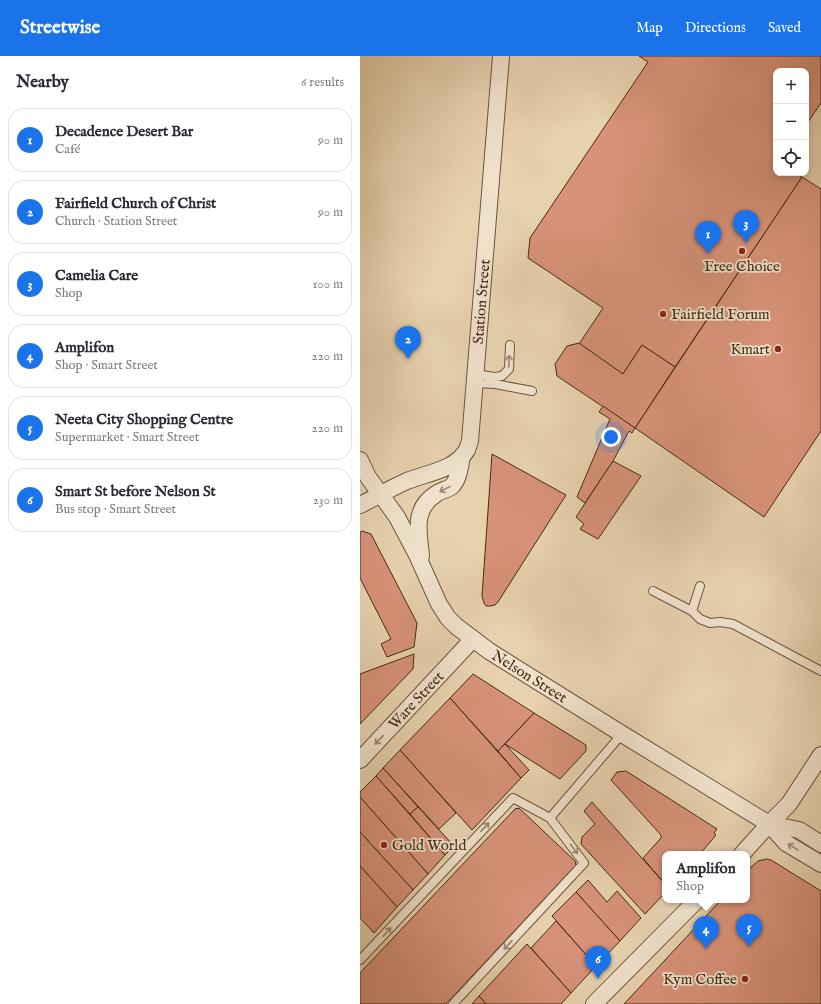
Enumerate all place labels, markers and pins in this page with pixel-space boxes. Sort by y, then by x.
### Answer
pin: 3 [733,210,759,243]
pin: 1 [695,221,721,254]
marker: Free Choice [737,246,747,256]
place label: Free Choice [704,257,780,276]
place label: Fairfield Forum [671,305,770,324]
marker: Fairfield Forum [658,309,668,319]
pin: 2 [395,326,421,359]
place label: Kmart [730,340,770,359]
marker: Kmart [773,344,783,354]
place label: Gold World [392,836,467,855]
marker: Gold World [379,840,389,850]
pin: 5 [736,914,762,947]
pin: 4 [693,916,719,949]
pin: 6 [585,946,611,979]
place label: Kym Coffee [663,970,737,989]
marker: Kym Coffee [740,974,750,984]

